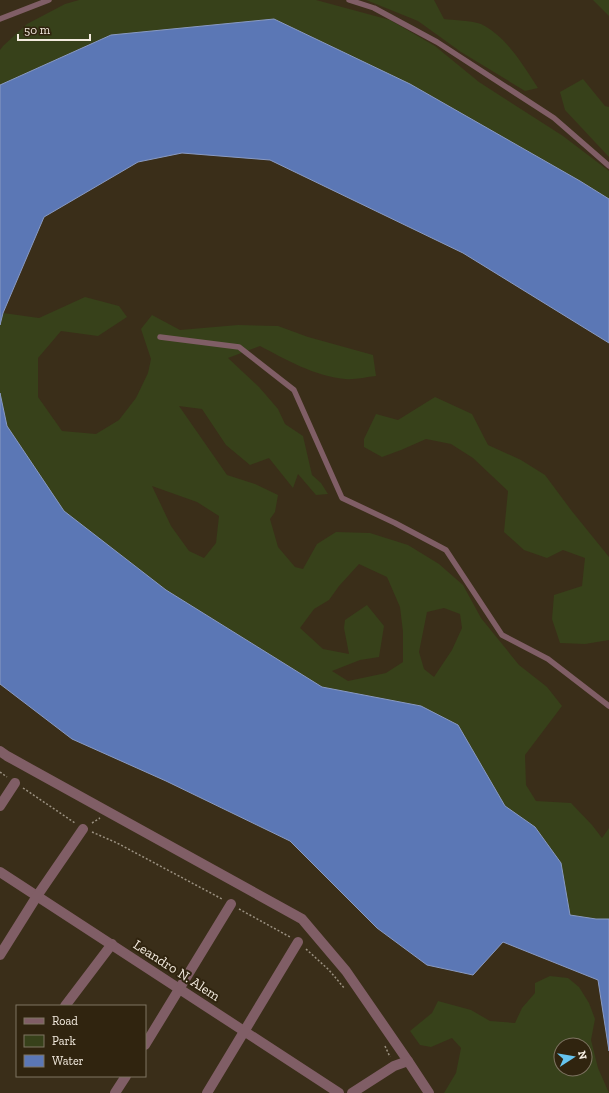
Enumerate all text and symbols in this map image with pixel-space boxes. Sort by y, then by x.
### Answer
scale bar [18,16,90,42]
text: 50 m [24,23,51,37]
street label: Leandro N. Alem [130,936,223,1005]
legend [16,1005,146,1077]
text: Road [52,1014,78,1028]
text: Park [52,1034,77,1048]
north arrow [553,1037,593,1077]
text: N [575,1050,590,1061]
text: Water [52,1054,84,1068]

